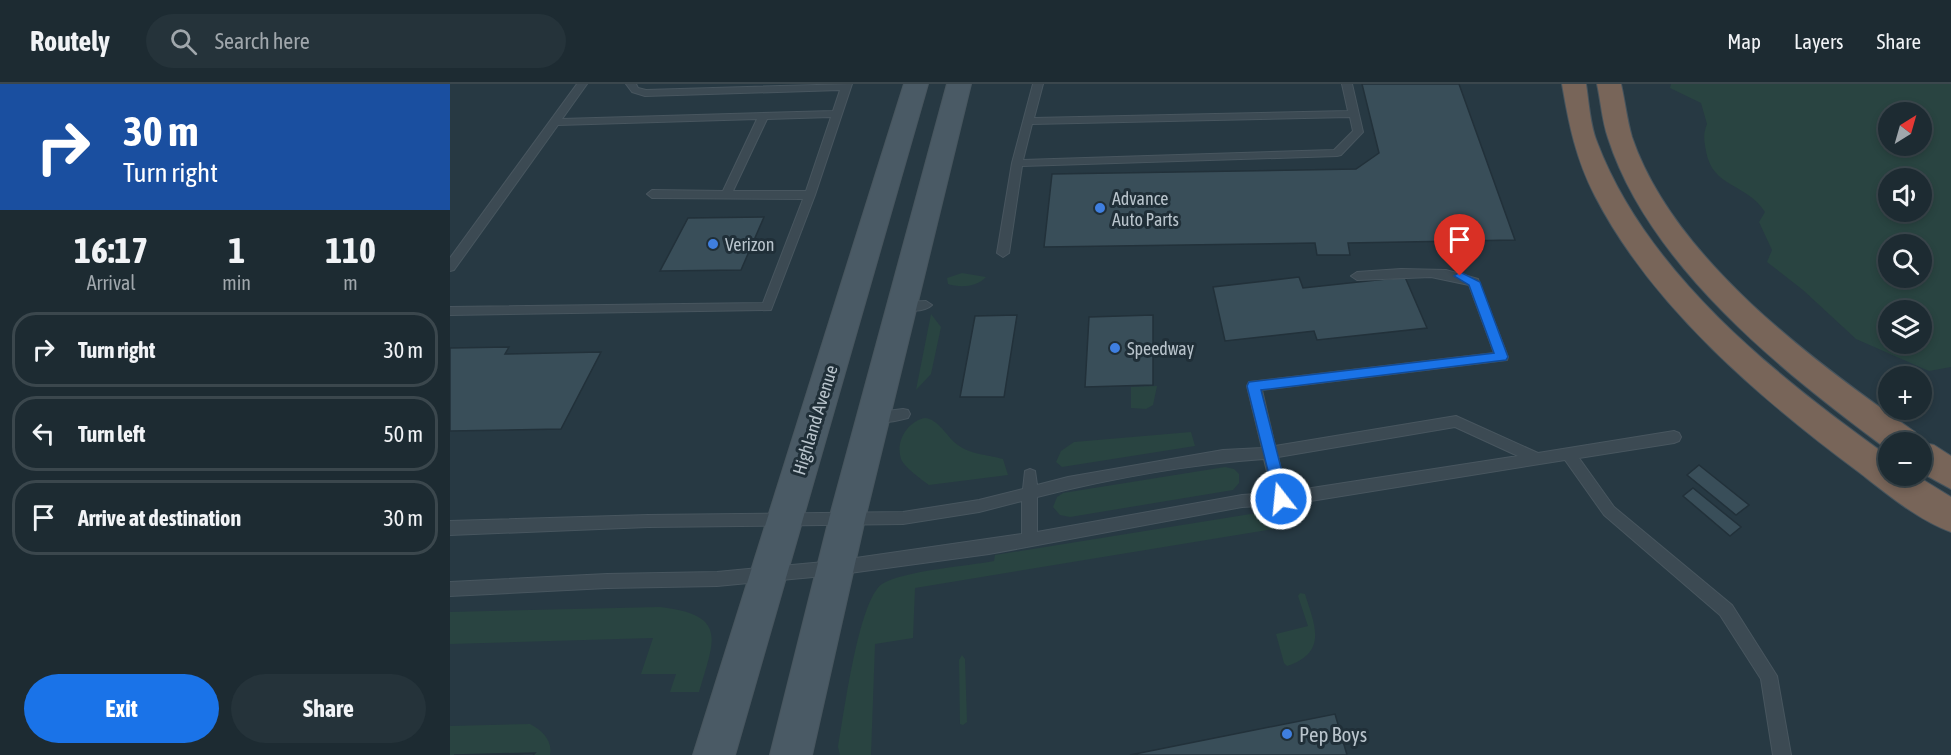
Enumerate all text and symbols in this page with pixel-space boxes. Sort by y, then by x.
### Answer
search box [146,14,566,68]
text: Routely [30,25,110,57]
icon: search [167,25,200,58]
text: Search here [215,28,310,54]
text: Map [1727,29,1761,53]
text: Layers [1794,29,1844,53]
text: Share [1877,29,1921,53]
north arrow [1878,102,1932,156]
map controls [1878,102,1932,486]
text: 30 m [123,107,198,155]
icon: right [24,108,102,186]
text: Turn right [123,157,218,188]
button: sound [1878,168,1932,222]
place label: Advance Auto Parts [1112,188,1179,230]
marker: Advance Auto Parts [1093,201,1107,215]
pin [1434,214,1485,276]
icon: arrive [1443,223,1476,256]
text: 16:17 [74,229,148,271]
text: 1 [228,229,245,271]
text: 110 [325,229,376,271]
place label: Verizon [725,234,774,255]
button: search [1878,234,1932,288]
marker: Verizon [706,237,720,251]
text: Arrival [87,271,136,294]
text: min [222,271,251,294]
text: m [343,271,358,294]
button: layers [1878,300,1932,354]
icon: right [27,333,60,366]
text: Turn right [78,337,155,363]
text: 30 m [383,337,423,363]
place label: Speedway [1127,338,1194,359]
marker: Speedway [1108,341,1122,355]
street label: Highland Avenue [788,363,842,477]
button: + [1878,366,1932,420]
icon: left [27,417,60,450]
text: Turn left [78,421,145,447]
text: 50 m [383,421,423,447]
button: − [1878,432,1932,486]
position arrow [1249,467,1313,531]
icon: arrive [27,501,60,534]
text: Arrive at destination [78,505,241,531]
text: 30 m [383,505,423,531]
button: Exit [24,674,219,743]
button: Share [231,674,426,743]
place label: Pep Boys [1299,722,1367,746]
marker: Pep Boys [1280,727,1294,741]

